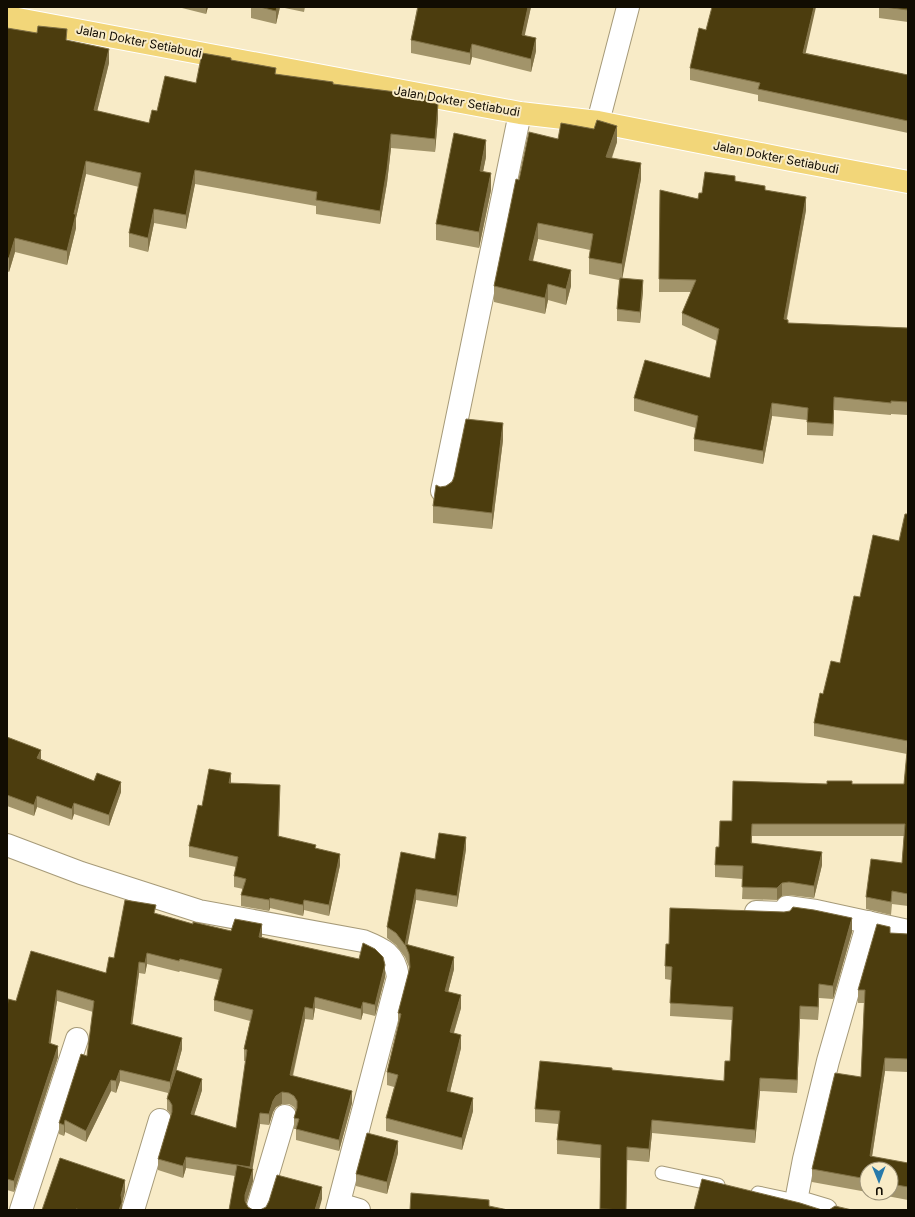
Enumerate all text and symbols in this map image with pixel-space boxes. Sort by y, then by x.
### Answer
street label: Jalan Dokter Setiabudi [75,21,203,61]
street label: Jalan Dokter Setiabudi [393,83,521,119]
street label: Jalan Dokter Setiabudi [712,137,840,177]
north arrow [859,1161,899,1201]
text: U [875,1184,883,1198]

